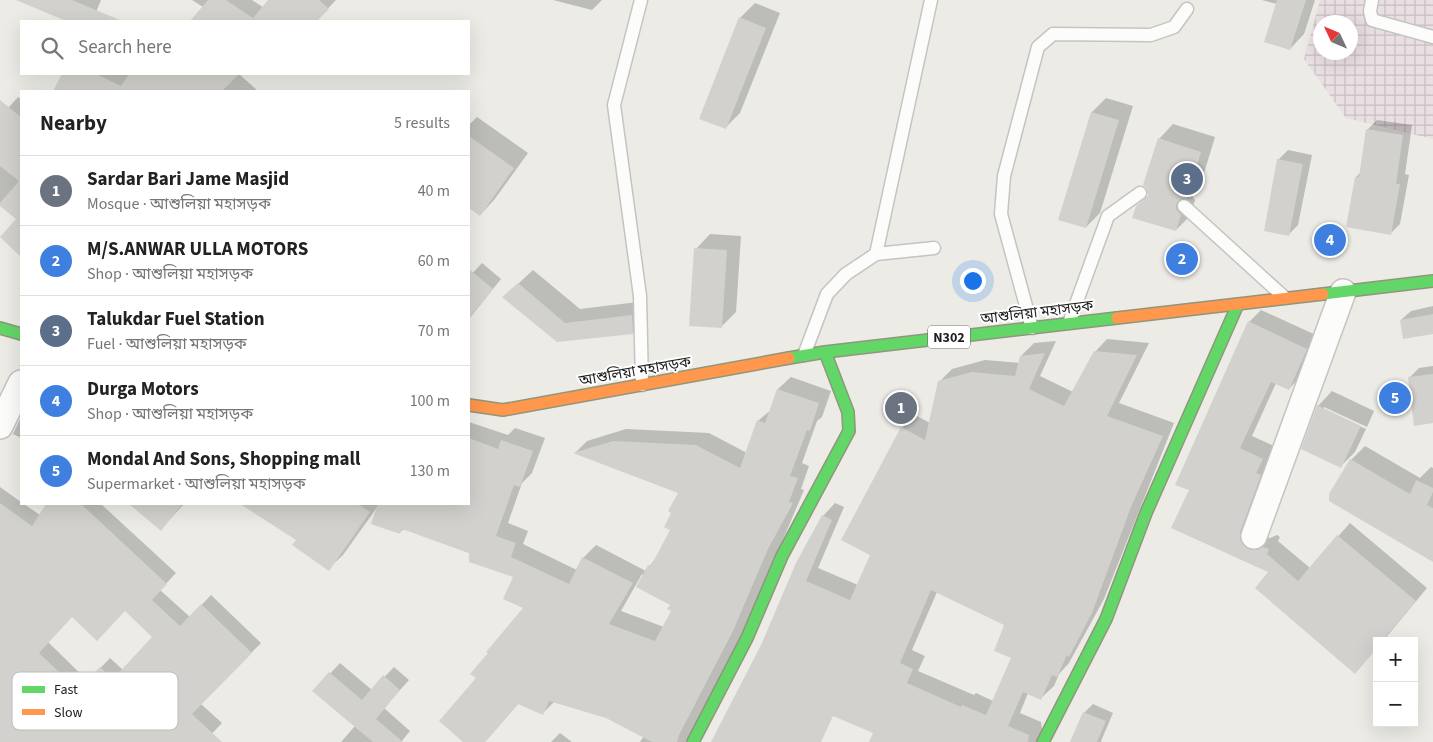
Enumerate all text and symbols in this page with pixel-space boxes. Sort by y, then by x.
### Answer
north arrow [1313,15,1358,60]
search box [20,20,470,75]
icon: search [38,34,66,62]
text: Search here [78,34,172,61]
text: Nearby [40,108,107,138]
text: 5 results [394,112,450,134]
pin: 3 [1171,160,1203,198]
text: Sardar Bari Jame Masjid [87,166,289,193]
text: 1 [52,180,60,202]
text: 40 m [418,180,450,202]
text: Mosque · আশুলিয়া মহাসড়ক [87,193,271,215]
pin: 4 [1314,221,1346,259]
text: M/S.ANWAR ULLA MOTORS [87,236,308,263]
pin: 2 [1166,240,1198,278]
text: 2 [52,250,60,272]
text: 60 m [418,250,450,272]
text: Shop · আশুলিয়া মহাসড়ক [87,263,253,285]
your location [960,268,986,294]
street label: আশুলিয়া মহাসড়ক [979,295,1096,330]
text: Talukdar Fuel Station [87,306,265,333]
text: 3 [52,320,60,342]
text: 70 m [418,320,450,342]
road number: N302 [928,326,970,348]
text: Fuel · আশুলিয়া মহাসড়ক [87,333,247,355]
street label: আশুলিয়া মহাসড়ক [576,351,694,392]
text: Durga Motors [87,376,199,403]
pin: 5 [1379,379,1411,417]
pin: 1 [885,389,917,427]
text: 4 [52,390,60,412]
text: 100 m [410,390,450,412]
text: Shop · আশুলিয়া মহাসড়ক [87,403,253,425]
text: Mondal And Sons, Shopping mall [87,446,360,473]
text: 5 [52,460,60,482]
text: 130 m [410,460,450,482]
text: Supermarket · আশুলিয়া মহাসড়ক [87,473,306,495]
map controls [1373,637,1418,727]
button: + [1373,637,1418,682]
legend [12,672,178,730]
text: Fast [54,680,78,700]
button: − [1373,682,1418,727]
text: Slow [54,703,83,723]

